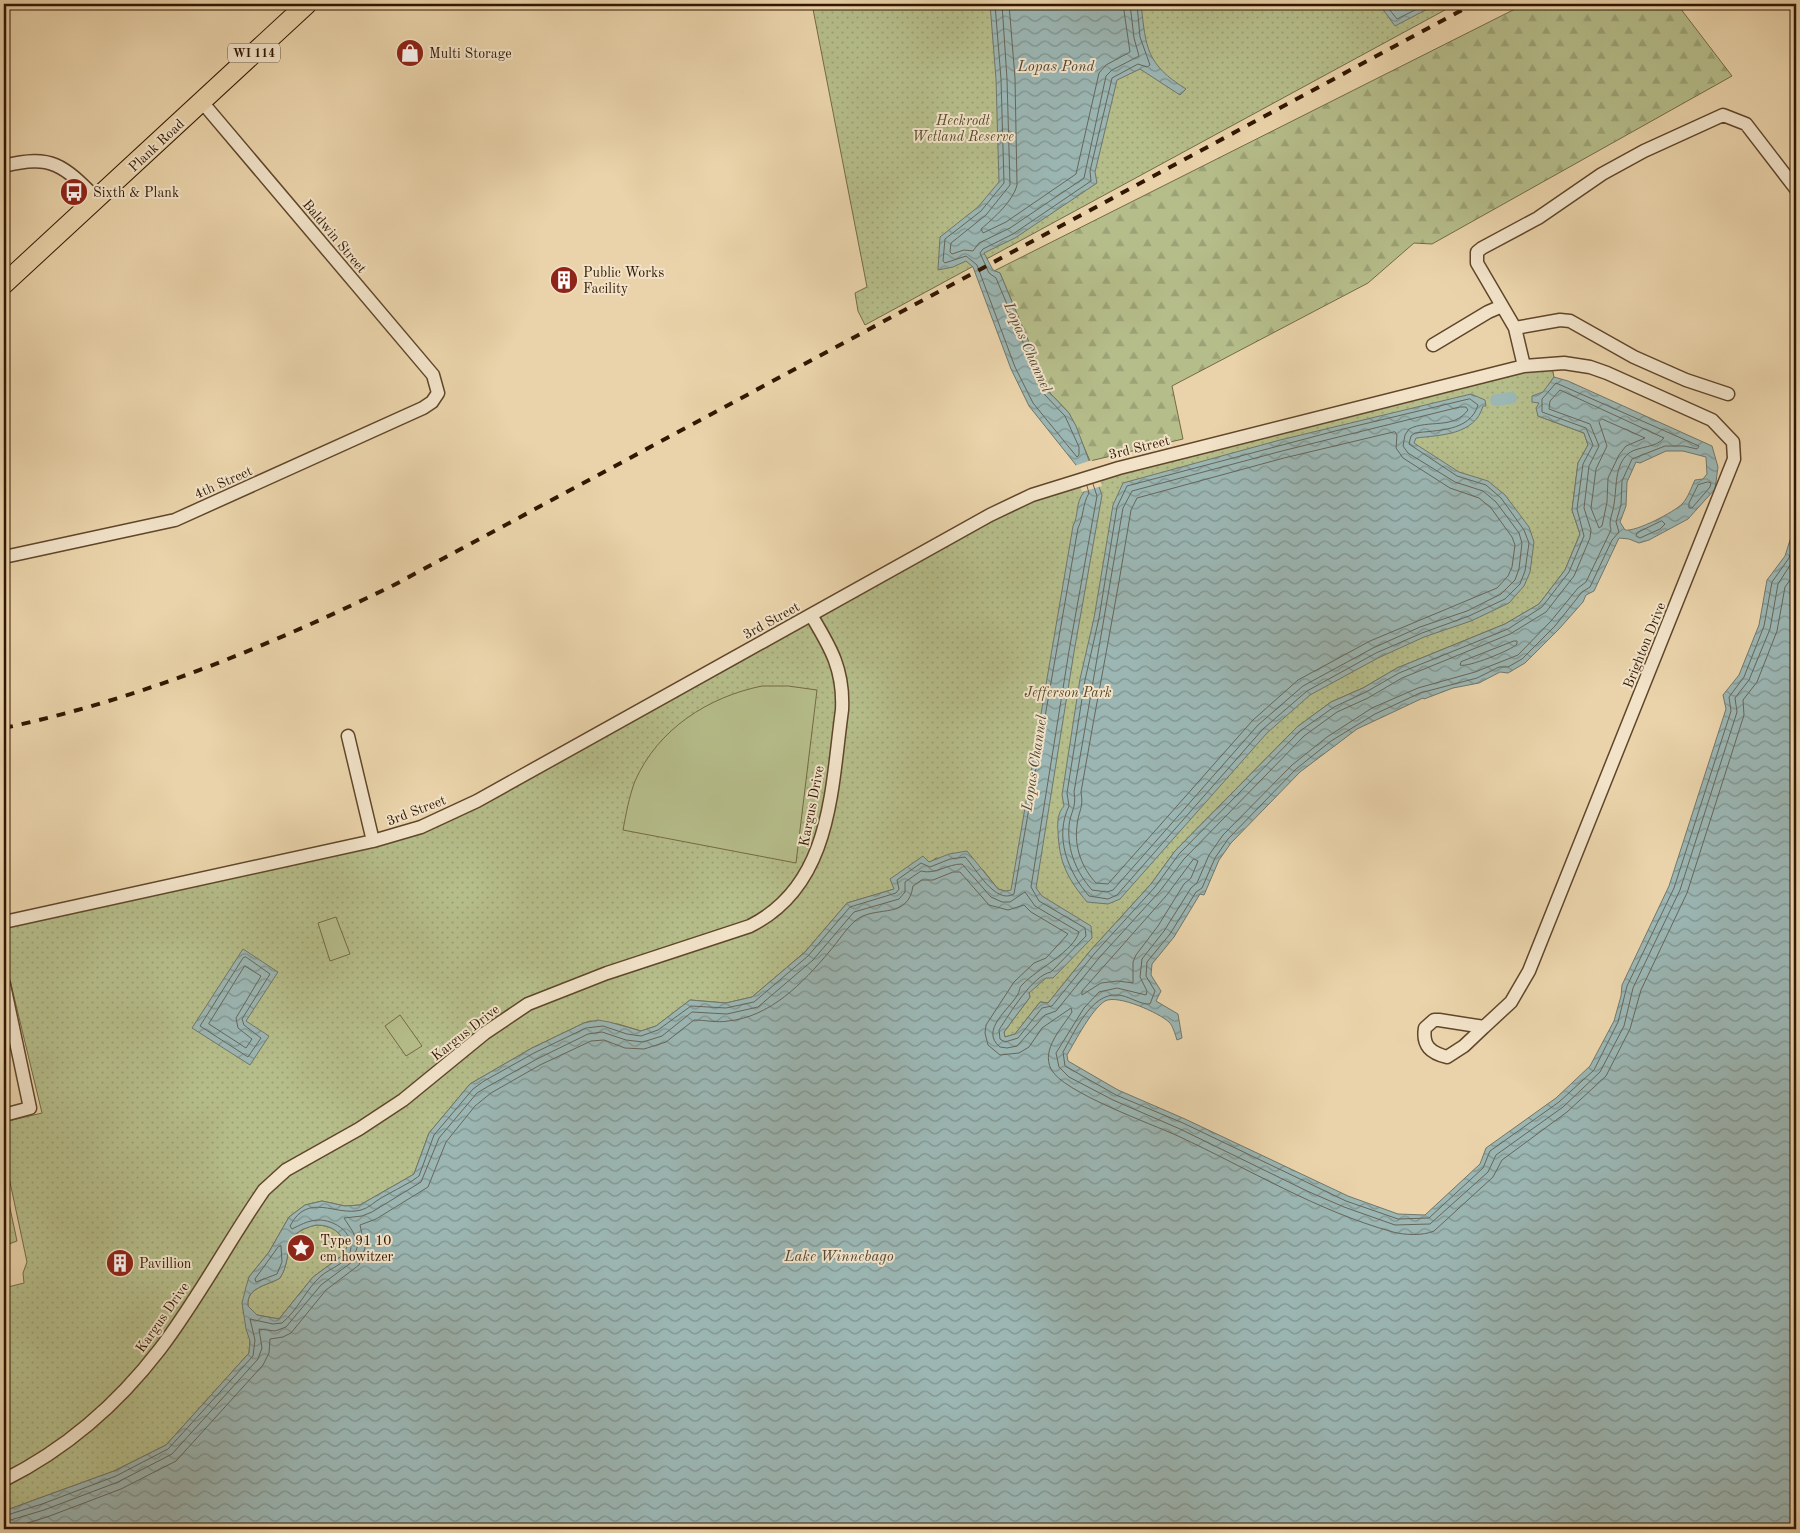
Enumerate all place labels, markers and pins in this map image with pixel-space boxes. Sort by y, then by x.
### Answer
shop icon: Multi Storage [395,38,425,68]
place label: Multi Storage [429,47,512,61]
bus stop icon: Sixth & Plank [59,177,89,207]
place label: Sixth & Plank [93,186,179,200]
building icon: Public Works Facility [549,265,579,295]
place label: Public Works Facility [583,266,664,296]
place icon: Type 91 10 cm howitzer [286,1233,316,1263]
place label: Type 91 10 cm howitzer [320,1234,394,1264]
building icon: Pavillion [105,1248,135,1278]
place label: Pavillion [139,1257,192,1271]

